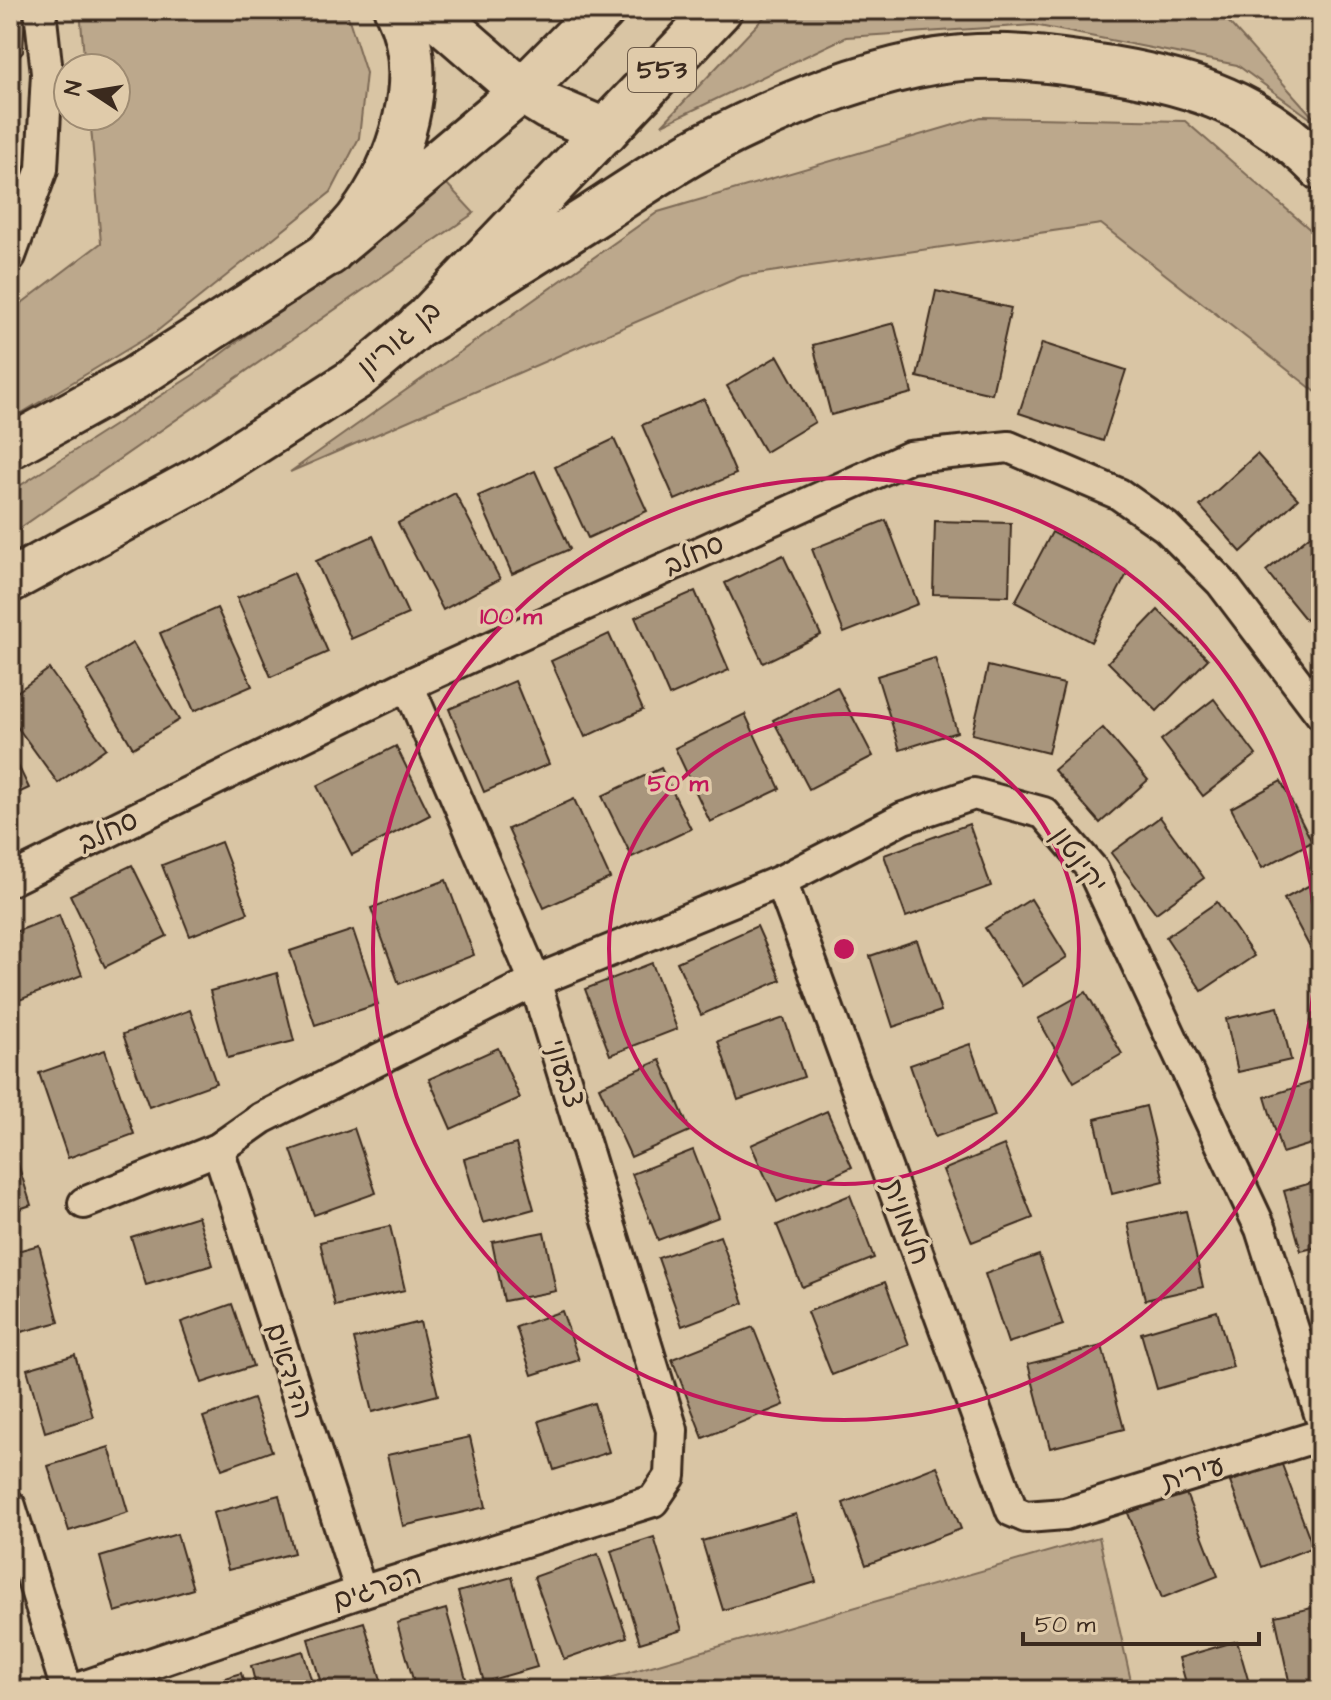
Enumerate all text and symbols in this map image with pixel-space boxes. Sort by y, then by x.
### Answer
road number: 553 [628,48,696,92]
north arrow [52,52,132,132]
text: N [57,78,91,98]
street label: בן גוריון [349,292,449,386]
street label: סחלב [657,524,731,586]
text: 100 m [480,600,542,634]
text: 50 m [648,767,709,801]
street label: סחלב [71,801,145,863]
street label: יקינטון [1042,819,1116,901]
centre of rings [830,935,858,963]
street label: צבעוני [535,1035,593,1113]
street label: חלמונית [873,1174,939,1270]
street label: הדודאים [255,1318,323,1424]
street label: עירית [1155,1446,1229,1503]
street label: הפרגים [327,1555,427,1621]
scale bar [1023,1596,1259,1646]
text: 50 m [1035,1608,1096,1642]

